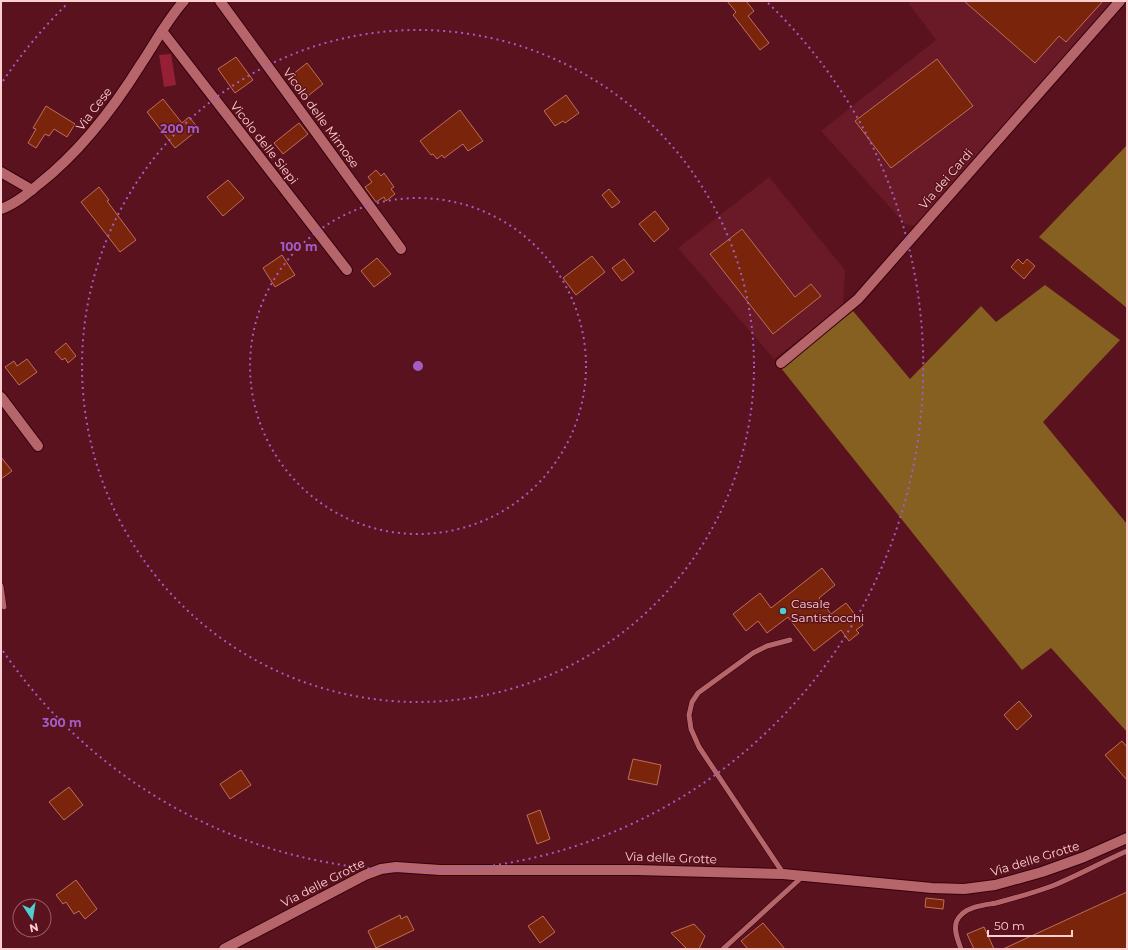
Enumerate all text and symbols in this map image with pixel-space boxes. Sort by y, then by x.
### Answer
street label: Vicolo delle Mimose [280,65,363,171]
street label: Via Cese [72,84,115,133]
street label: Vicolo delle Siepi [227,98,301,187]
text: 200 m [160,121,200,136]
street label: Via dei Cardi [915,145,976,212]
text: 100 m [281,239,317,254]
centre of rings [411,359,425,373]
place label: Casale Santistocchi [791,596,864,625]
marker: Casale Santistocchi [778,606,788,616]
text: 300 m [41,715,82,730]
street label: Via delle Grotte [989,838,1081,879]
street label: Via delle Grotte [625,848,717,867]
street label: Via delle Grotte [278,855,367,910]
north arrow [12,898,52,938]
scale bar [988,912,1072,938]
text: 50 m [994,918,1025,933]
text: N [28,920,40,936]

